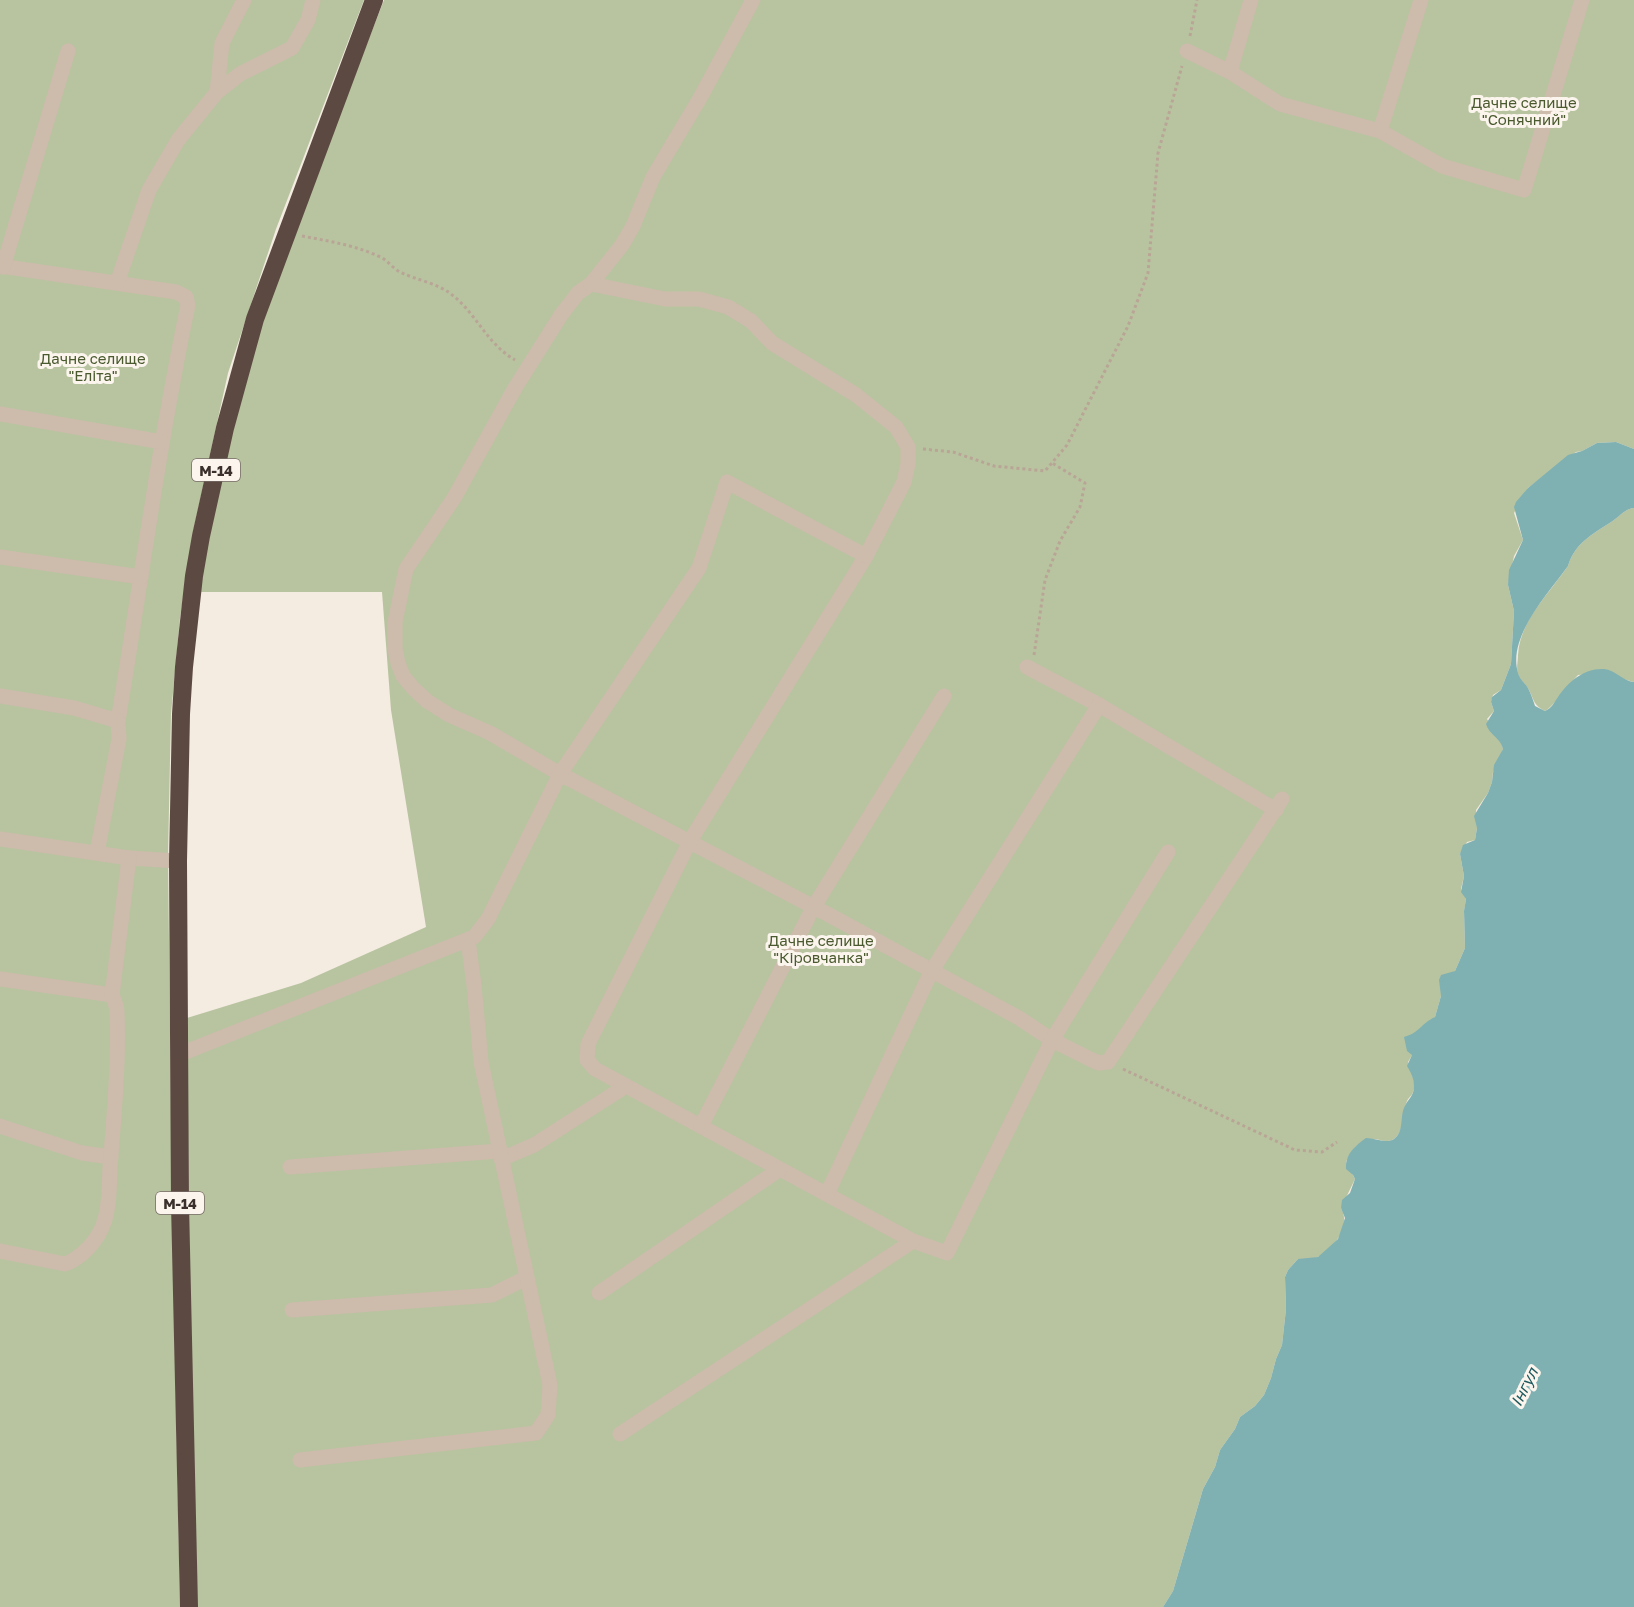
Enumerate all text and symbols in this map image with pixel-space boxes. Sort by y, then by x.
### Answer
park label: Дачне селище "Сонячний" [1471,93,1577,128]
park label: Дачне селище "Еліта" [40,349,146,384]
road number: М-14 [192,459,240,481]
park label: Дачне селище "Кіровчанка" [768,931,874,966]
road number: М-14 [156,1192,204,1214]
water label: Інгул [1506,1363,1543,1410]

